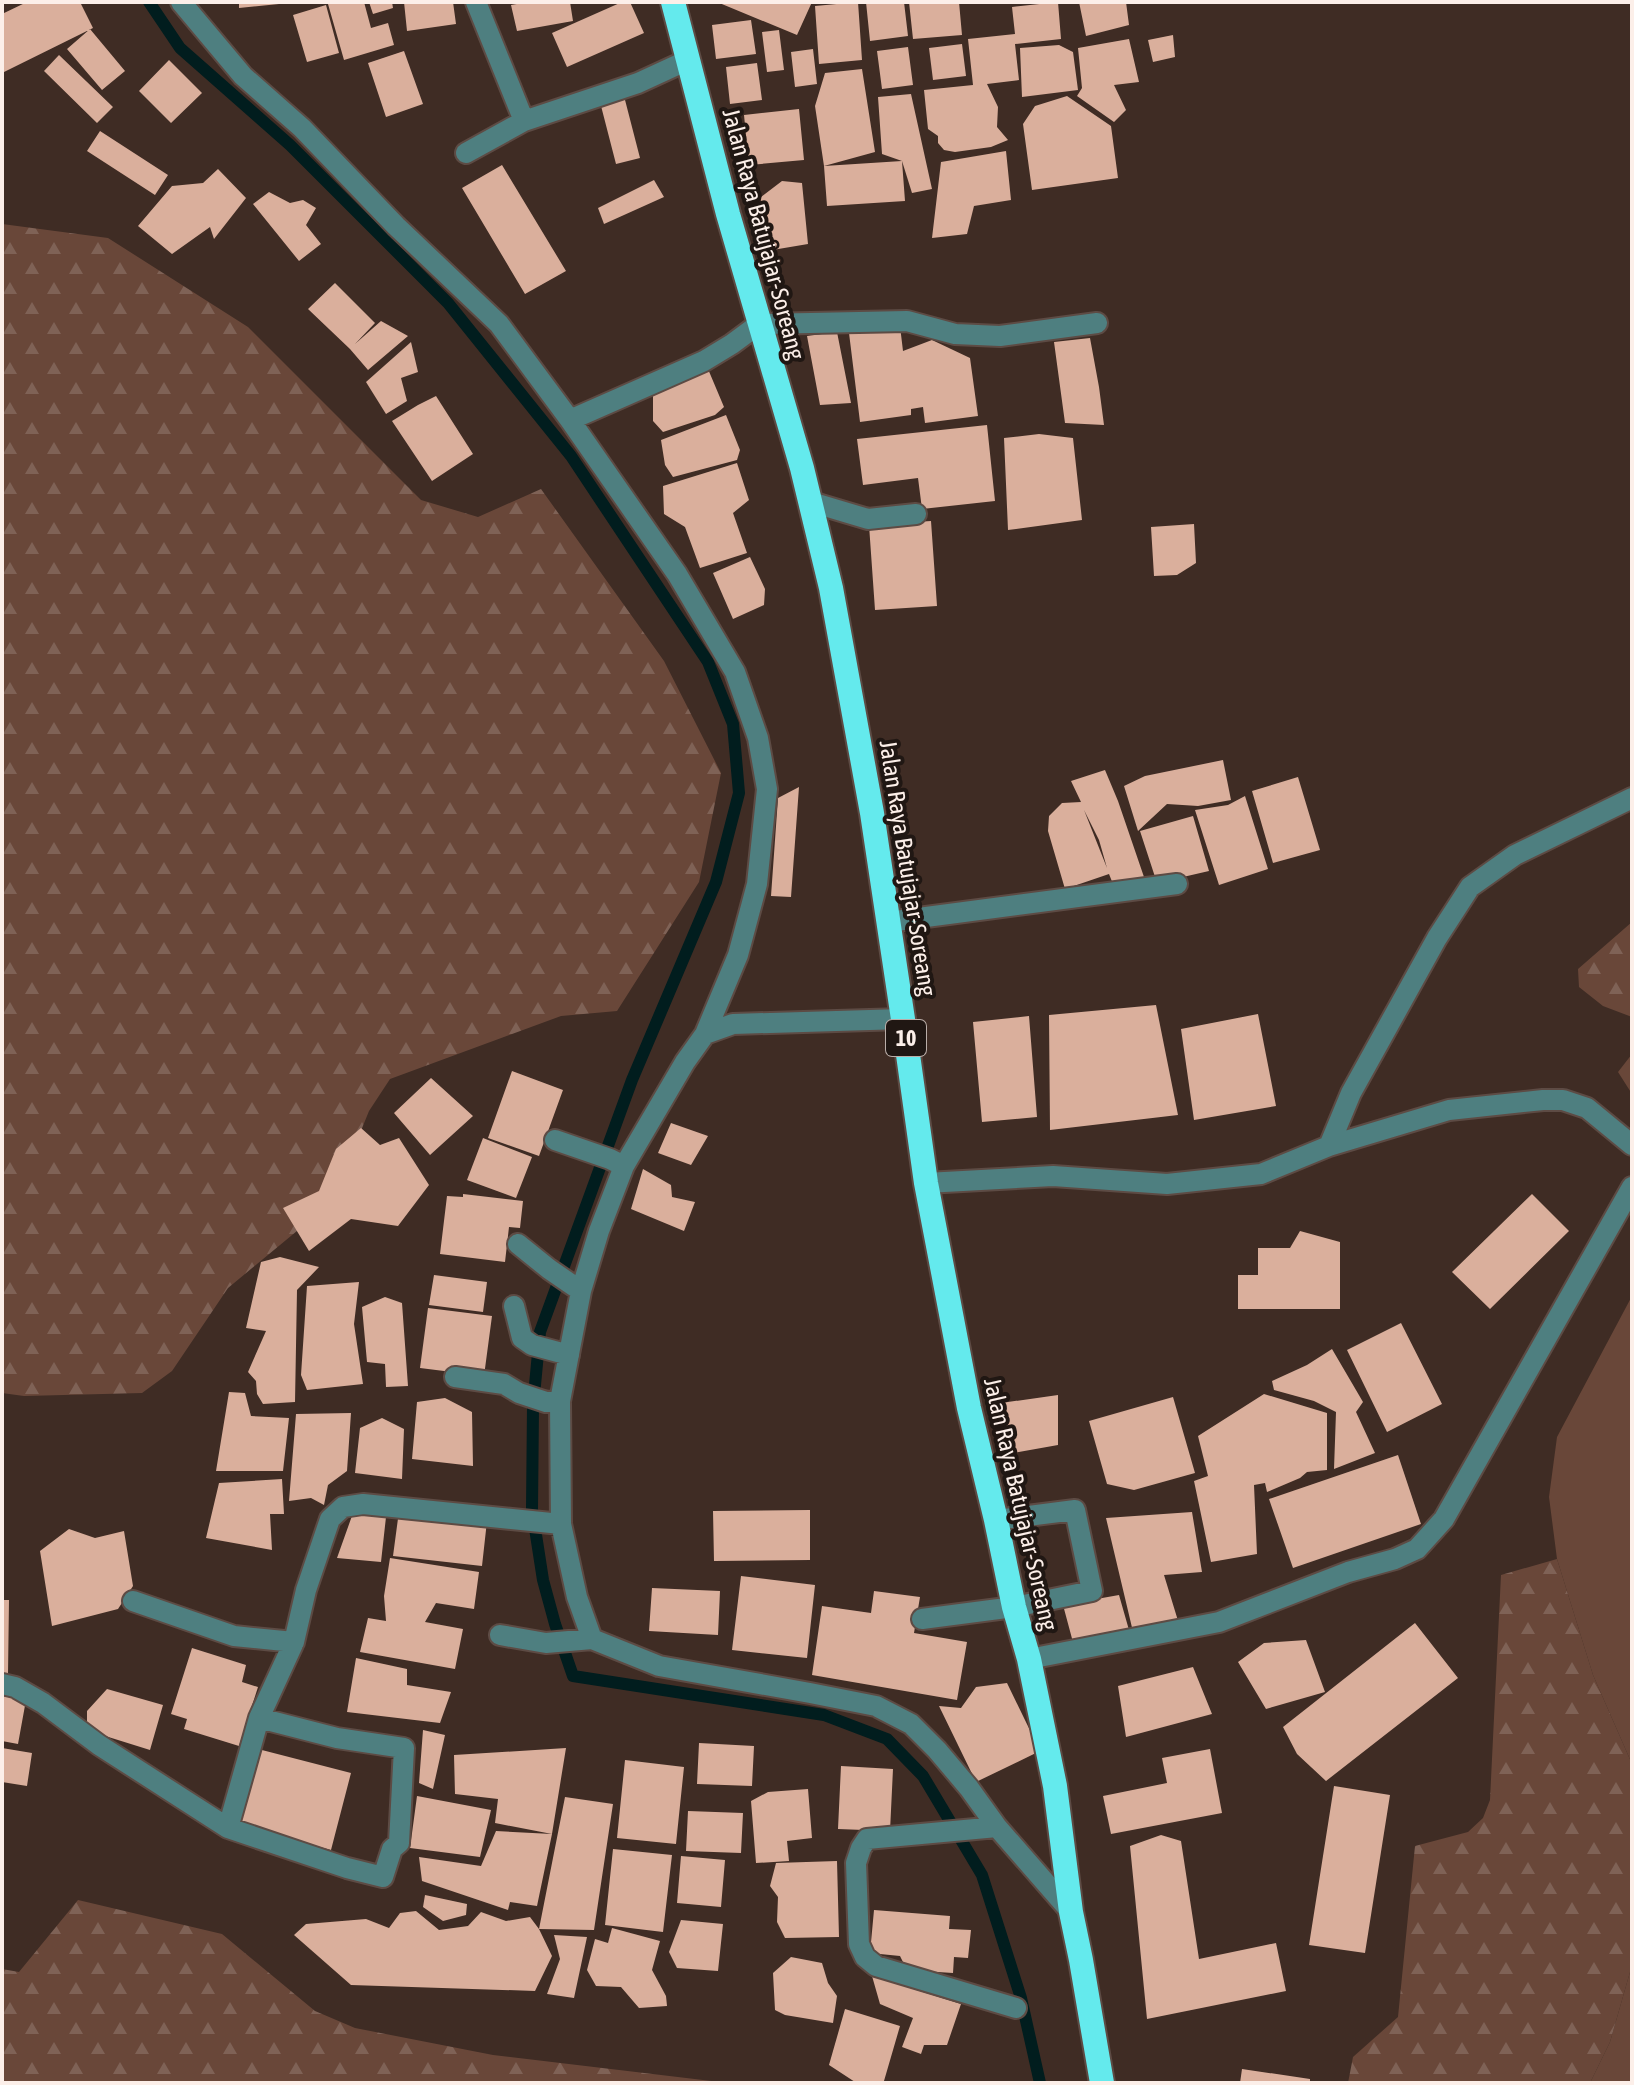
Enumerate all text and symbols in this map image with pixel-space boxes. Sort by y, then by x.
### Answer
street label: Jalan Raya Batujajar-Soreang [718,106,811,363]
street label: Jalan Raya Batujajar-Soreang [874,738,942,998]
road number: 10 [886,1020,926,1056]
street label: Jalan Raya Batujajar-Soreang [979,1375,1063,1634]

